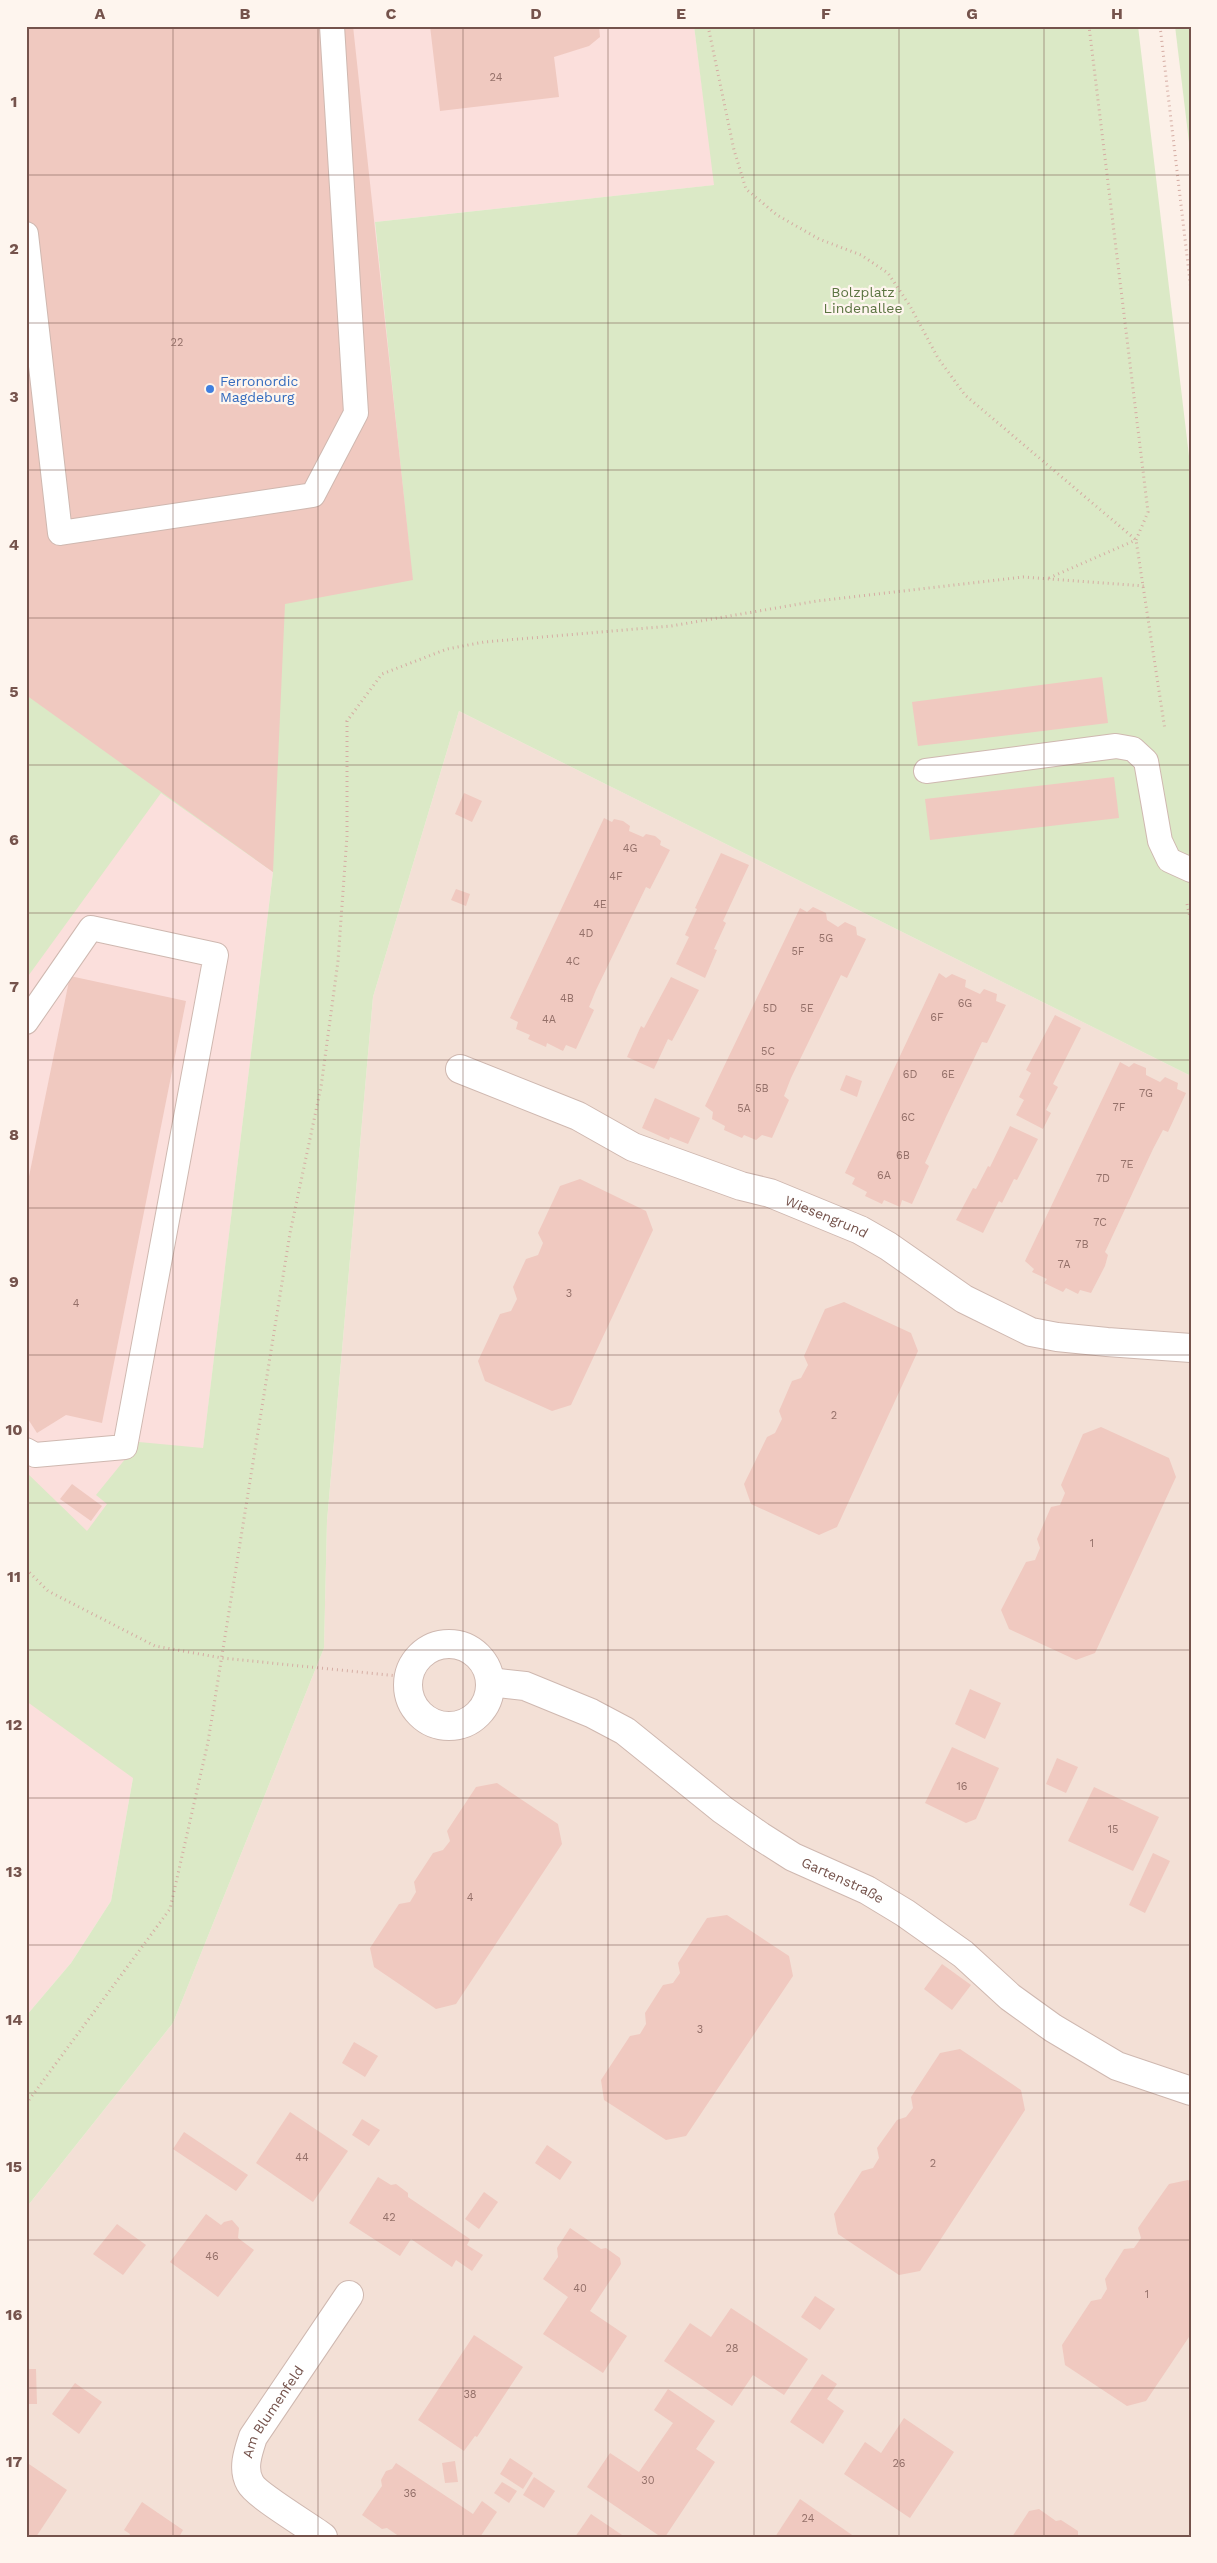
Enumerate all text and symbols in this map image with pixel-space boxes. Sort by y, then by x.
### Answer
text: A [95,4,106,23]
text: B [240,4,251,23]
text: C [386,4,397,23]
text: D [530,4,542,23]
text: E [676,4,686,23]
text: F [821,4,831,23]
text: G [966,4,978,23]
text: H [1111,4,1123,23]
house number: 24 [490,71,503,84]
text: 1 [11,92,17,111]
text: 2 [9,239,19,258]
park label: Bolzplatz Lindenallee [824,284,902,316]
house number: 22 [171,336,183,349]
place label: Ferronordic Magdeburg [220,373,299,405]
marker: Ferronordic Magdeburg [204,383,216,395]
text: 3 [9,387,19,406]
text: 4 [9,535,19,554]
text: 5 [9,682,19,701]
text: 6 [9,830,19,849]
house number: 4G [623,842,637,855]
house number: 4F [609,870,623,883]
house number: 4E [593,898,607,911]
house number: 4D [579,927,593,940]
house number: 5G [819,932,833,945]
house number: 5F [791,945,805,958]
house number: 4C [566,955,581,968]
text: 7 [9,977,19,996]
house number: 4B [560,992,574,1005]
house number: 6G [958,997,972,1010]
house number: 5D [763,1002,777,1015]
house number: 5E [800,1002,814,1015]
house number: 6F [930,1011,944,1024]
house number: 4A [542,1013,556,1026]
house number: 5C [761,1045,775,1058]
house number: 6D [903,1068,917,1081]
house number: 6E [941,1068,955,1081]
house number: 5B [755,1082,769,1095]
house number: 7G [1139,1087,1153,1100]
house number: 7F [1113,1101,1126,1114]
house number: 5A [737,1102,751,1115]
house number: 6C [901,1111,916,1124]
text: 8 [9,1125,19,1144]
house number: 6B [896,1149,910,1162]
house number: 7E [1120,1158,1134,1171]
house number: 6A [877,1169,891,1182]
house number: 7D [1096,1172,1110,1185]
street label: Wiesengrund [783,1192,871,1241]
house number: 7C [1093,1216,1107,1229]
house number: 7B [1075,1238,1089,1251]
house number: 7A [1058,1258,1070,1271]
text: 9 [9,1272,19,1291]
house number: 3 [566,1287,572,1300]
house number: 4 [73,1297,80,1310]
house number: 2 [831,1409,837,1422]
text: 10 [5,1420,23,1439]
house number: 1 [1090,1537,1094,1550]
text: 11 [7,1567,21,1586]
text: 12 [6,1715,22,1734]
house number: 16 [957,1780,968,1793]
house number: 15 [1108,1823,1118,1836]
street label: Gartenstraße [799,1854,887,1906]
text: 13 [6,1862,22,1881]
house number: 4 [467,1891,474,1904]
text: 14 [5,2010,23,2029]
house number: 3 [697,2023,703,2036]
house number: 44 [295,2151,309,2164]
text: 15 [6,2157,22,2176]
house number: 2 [930,2157,936,2170]
house number: 42 [382,2211,396,2224]
house number: 46 [205,2250,219,2263]
house number: 40 [573,2282,587,2295]
house number: 1 [1145,2288,1149,2301]
text: 16 [6,2305,23,2324]
house number: 28 [725,2342,739,2355]
street label: Am Blumenfeld [239,2363,307,2460]
house number: 38 [463,2388,477,2401]
text: 17 [6,2452,23,2471]
house number: 26 [892,2457,906,2470]
house number: 30 [641,2474,655,2487]
house number: 36 [403,2487,417,2500]
house number: 24 [802,2512,815,2525]

